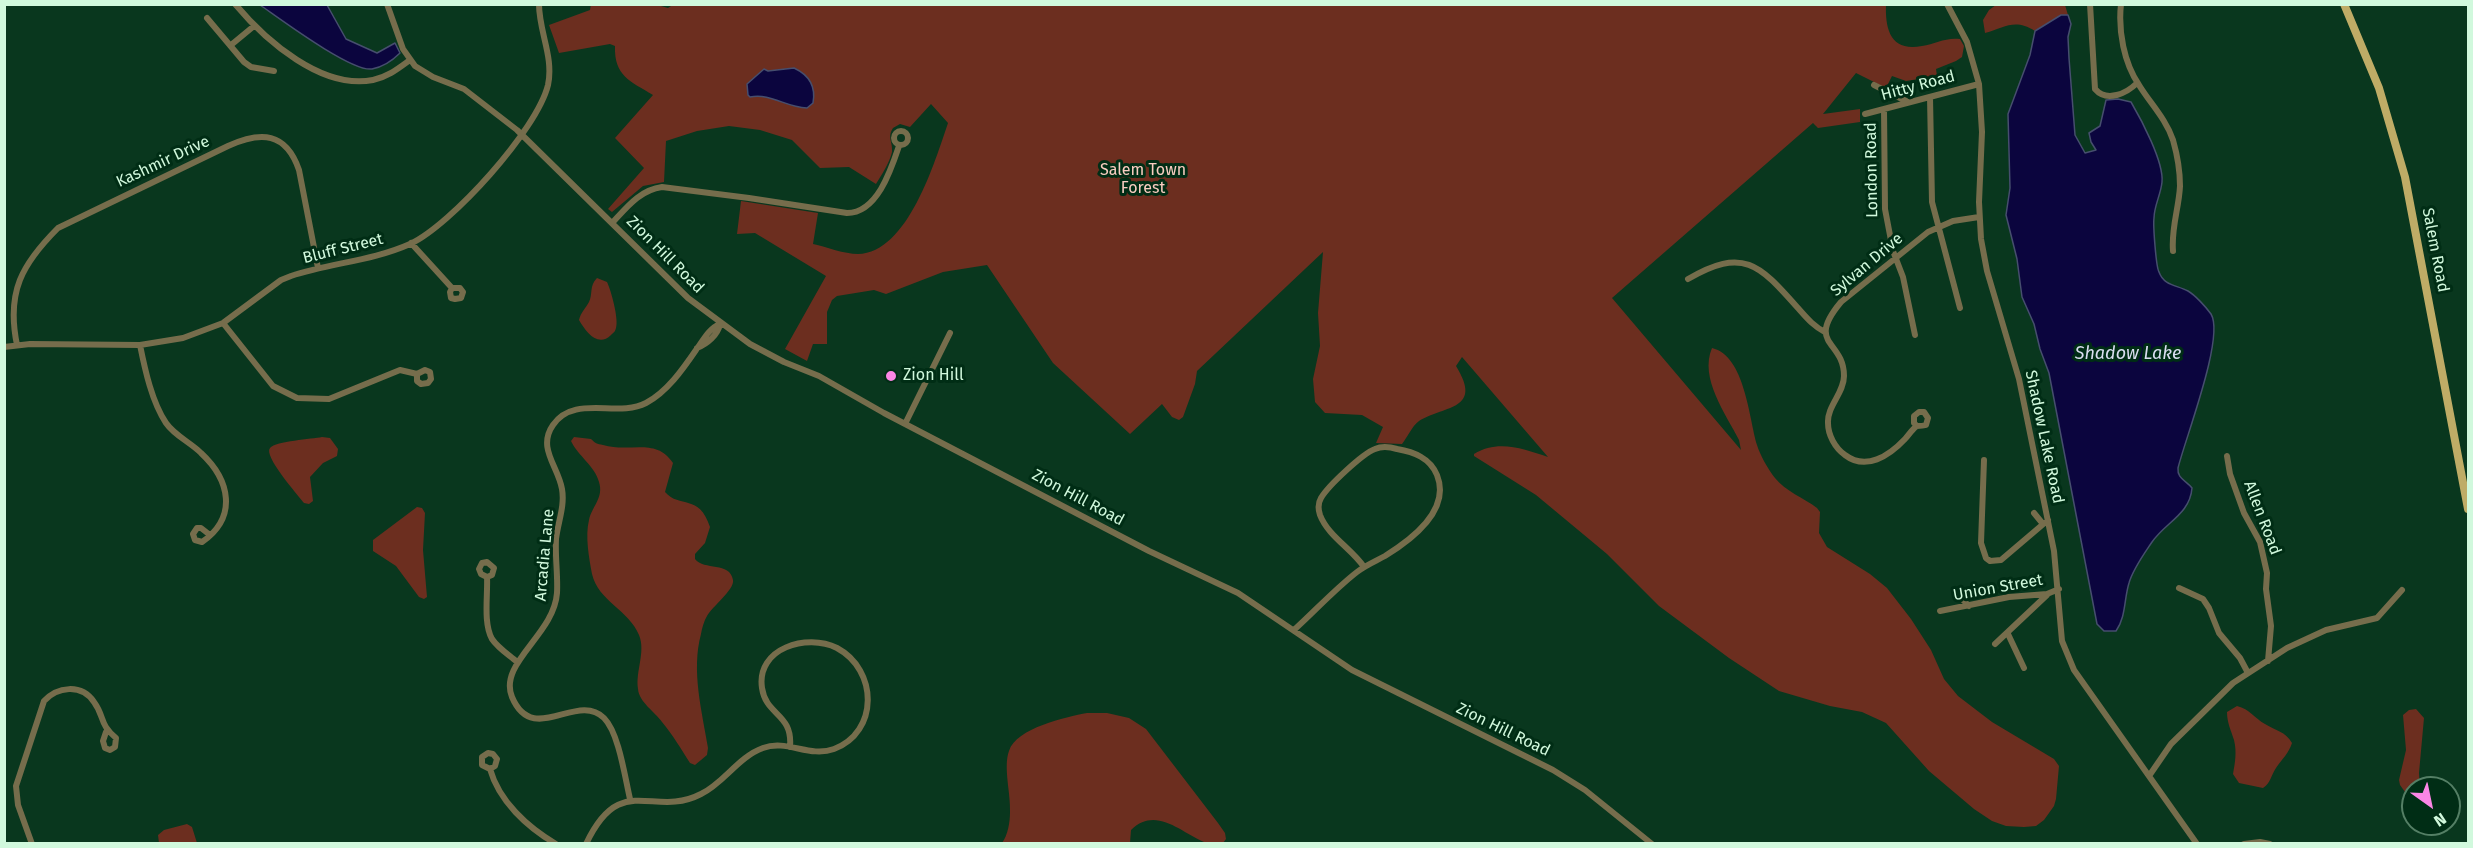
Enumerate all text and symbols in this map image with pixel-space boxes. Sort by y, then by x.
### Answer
street label: Hitty Road [1879,67,1957,105]
street label: London Road [1862,122,1882,218]
street label: Kashmir Drive [113,132,213,192]
park label: Salem Town Forest [1100,161,1186,199]
street label: Salem Road [2417,206,2453,294]
street label: Zion Hill Road [622,212,708,298]
street label: Sylvan Drive [1827,229,1907,301]
street label: Bluff Street [301,230,385,268]
water label: Shadow Lake [2075,343,2181,365]
place label: Zion Hill [903,366,964,386]
marker: Zion Hill [884,369,898,383]
street label: Shadow Lake Road [2020,369,2068,505]
street label: Zion Hill Road [1029,466,1127,530]
street label: Allen Road [2239,478,2285,558]
street label: Arcadia Lane [531,508,559,602]
street label: Union Street [1952,571,2044,605]
street label: Zion Hill Road [1453,699,1553,761]
north arrow [2401,776,2461,836]
text: N [2430,809,2450,831]

